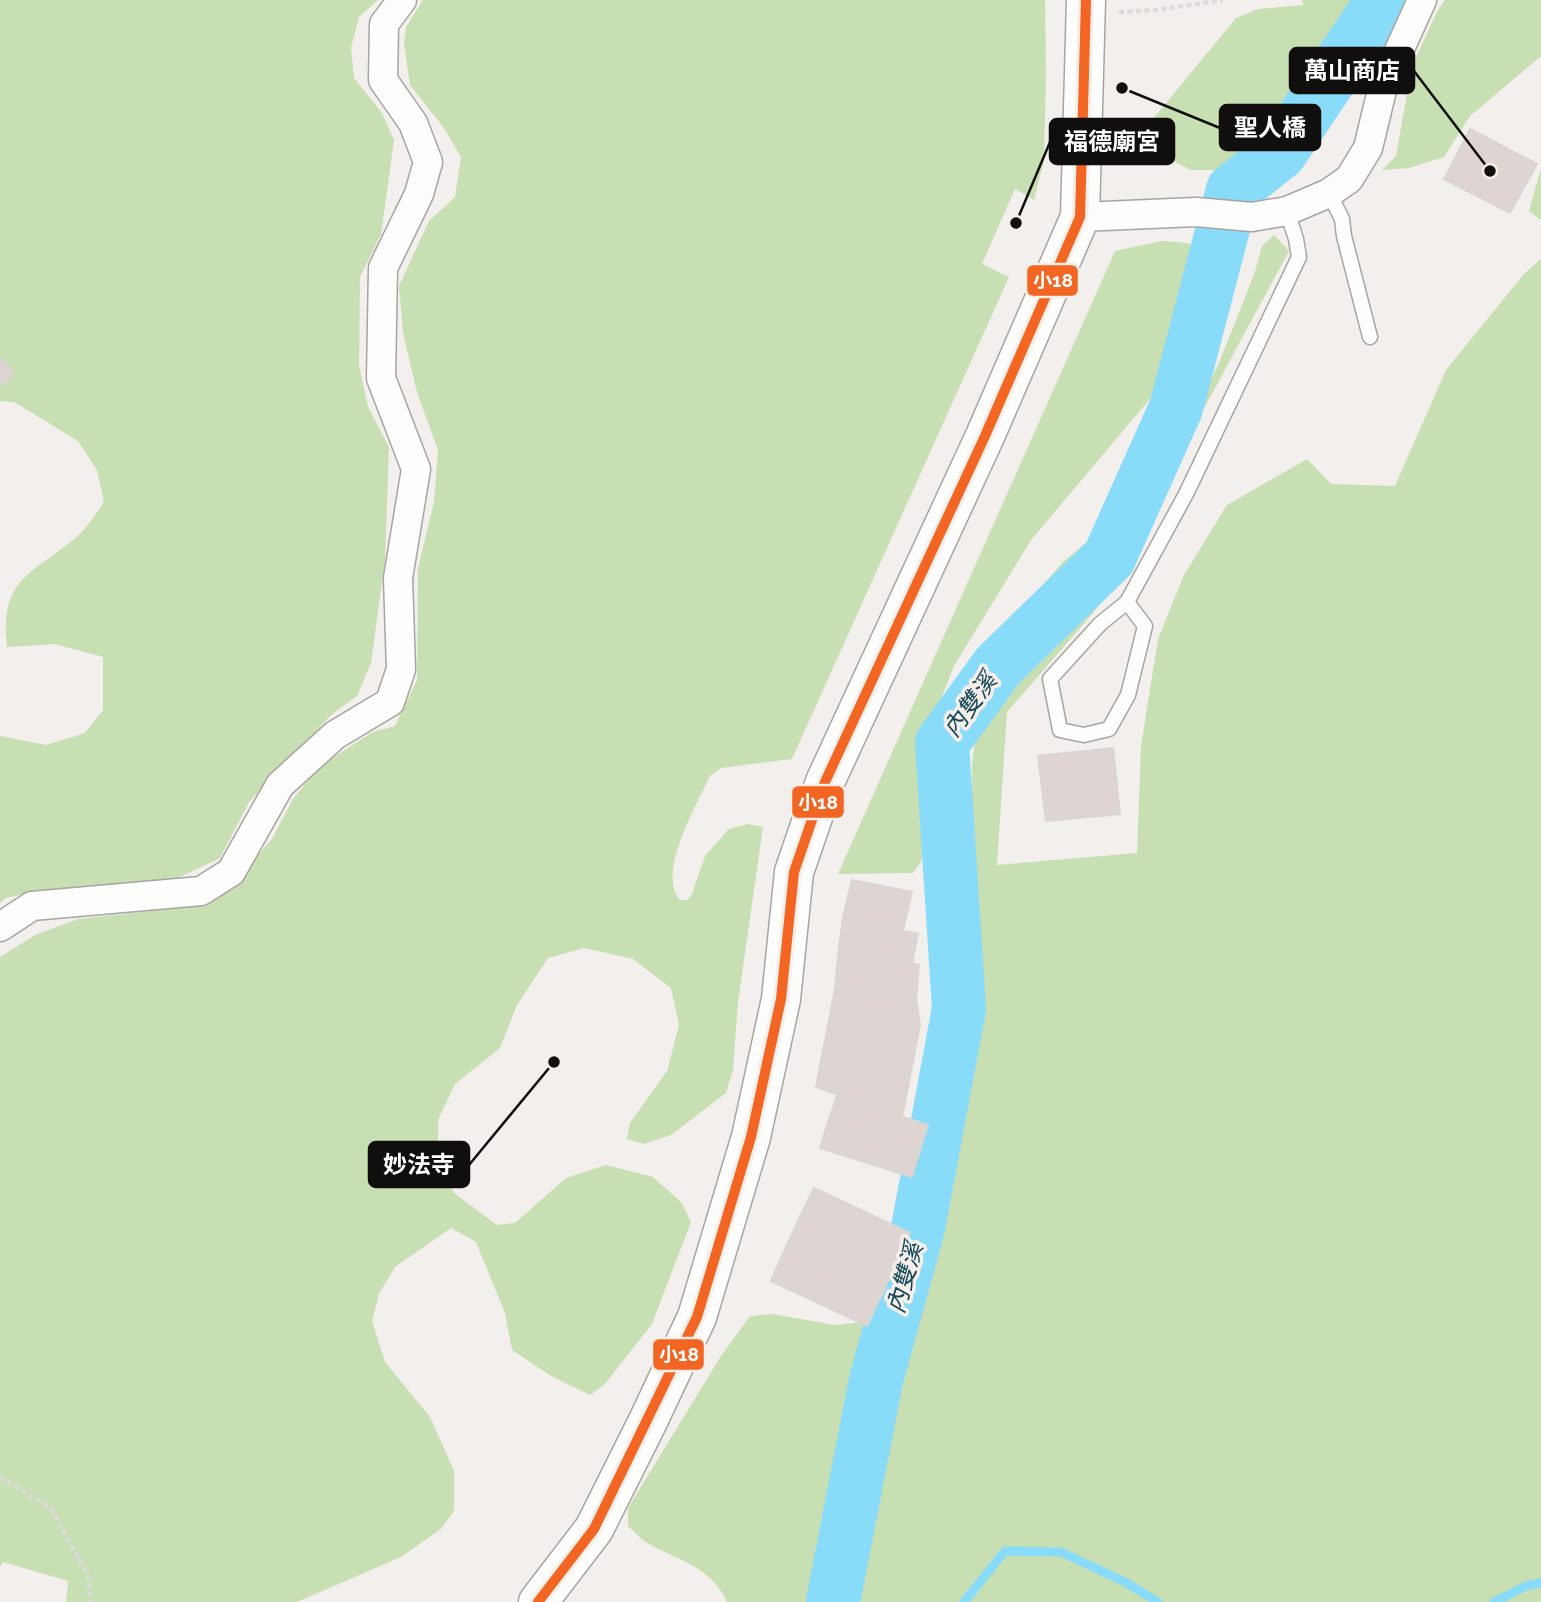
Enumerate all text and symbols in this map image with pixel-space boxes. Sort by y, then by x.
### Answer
callout: 萬山商店 [1290,48,1414,93]
text: 萬山商店 [1304,56,1400,85]
callout: 聖人橋 [1220,105,1320,150]
text: 聖人橋 [1234,113,1306,142]
callout: 福德廟宮 [1050,119,1174,164]
text: 福德廟宮 [1064,127,1160,156]
line badge: 小18 [1026,264,1079,297]
text: 小18 [1033,269,1073,291]
water label: 內雙溪 [937,665,1004,742]
line badge: 小18 [791,785,845,819]
text: 小18 [798,791,838,813]
callout: 妙法寺 [369,1142,469,1187]
text: 妙法寺 [383,1150,455,1179]
water label: 內雙溪 [881,1236,929,1316]
line badge: 小18 [652,1338,705,1371]
text: 小18 [659,1343,699,1365]

